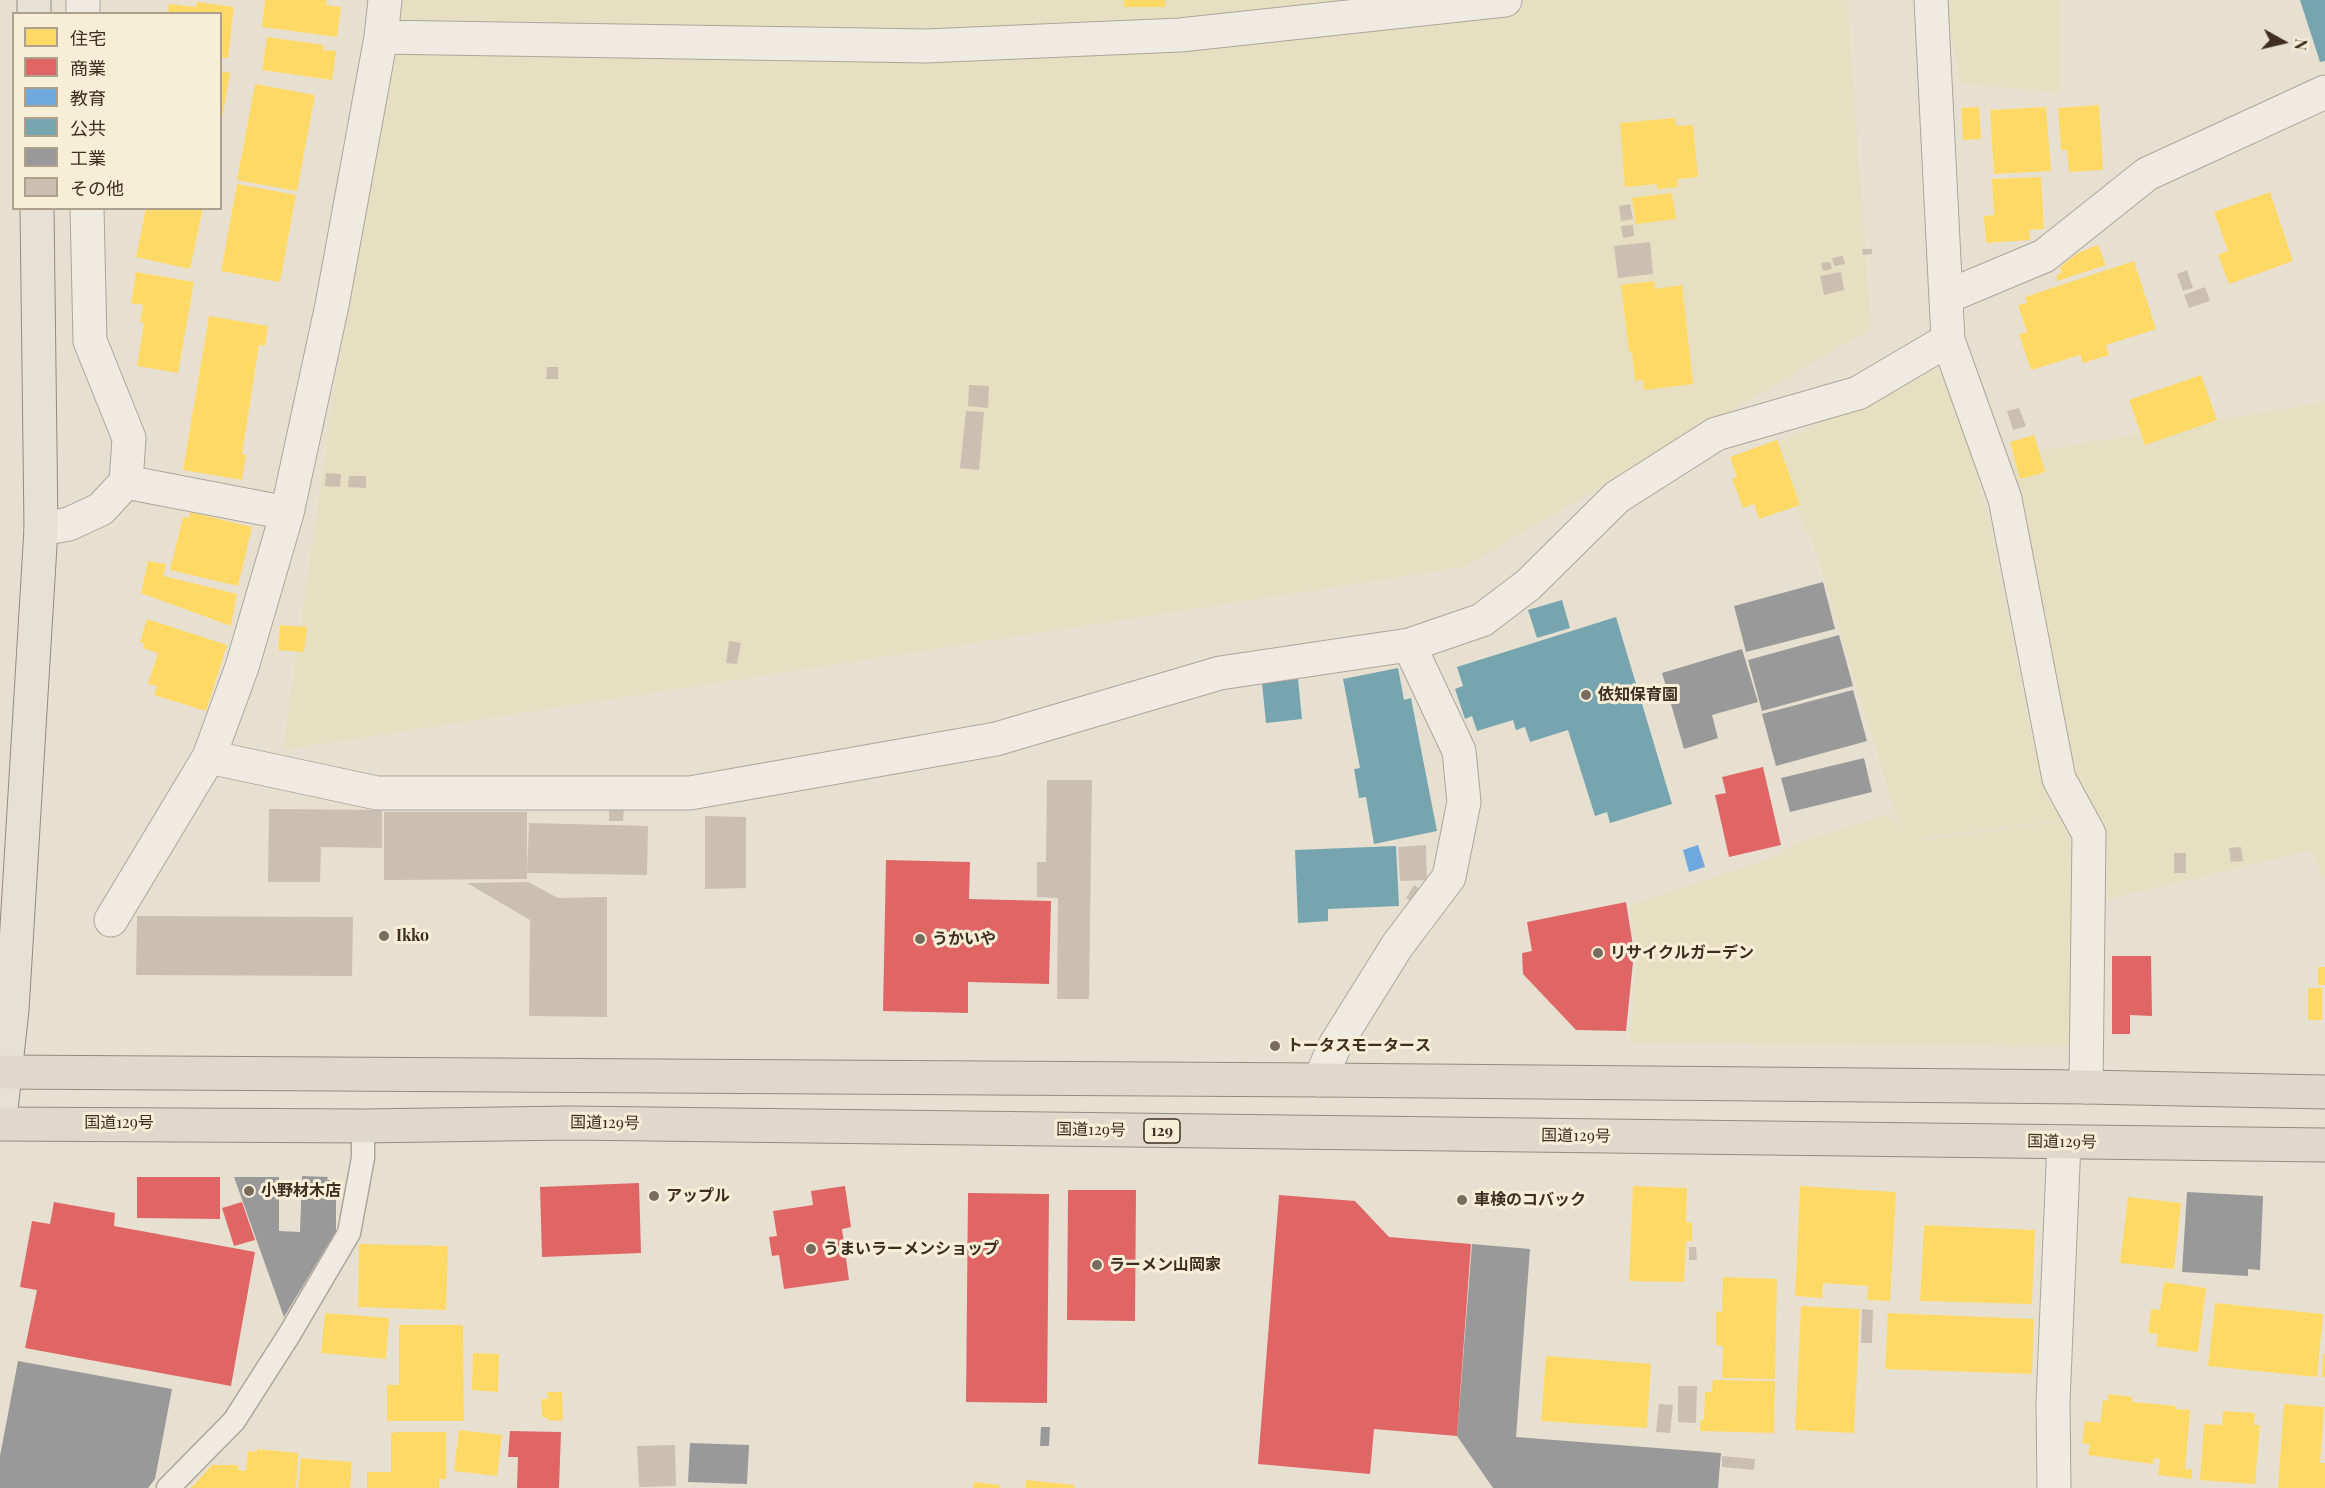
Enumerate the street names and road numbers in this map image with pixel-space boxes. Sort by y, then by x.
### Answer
street label: 国道129号 [84,1113,154,1133]
street label: 国道129号 [570,1113,640,1133]
road number: 129 [1144,1119,1180,1143]
street label: 国道129号 [1056,1120,1126,1140]
street label: 国道129号 [1541,1126,1611,1146]
street label: 国道129号 [2027,1132,2097,1152]

